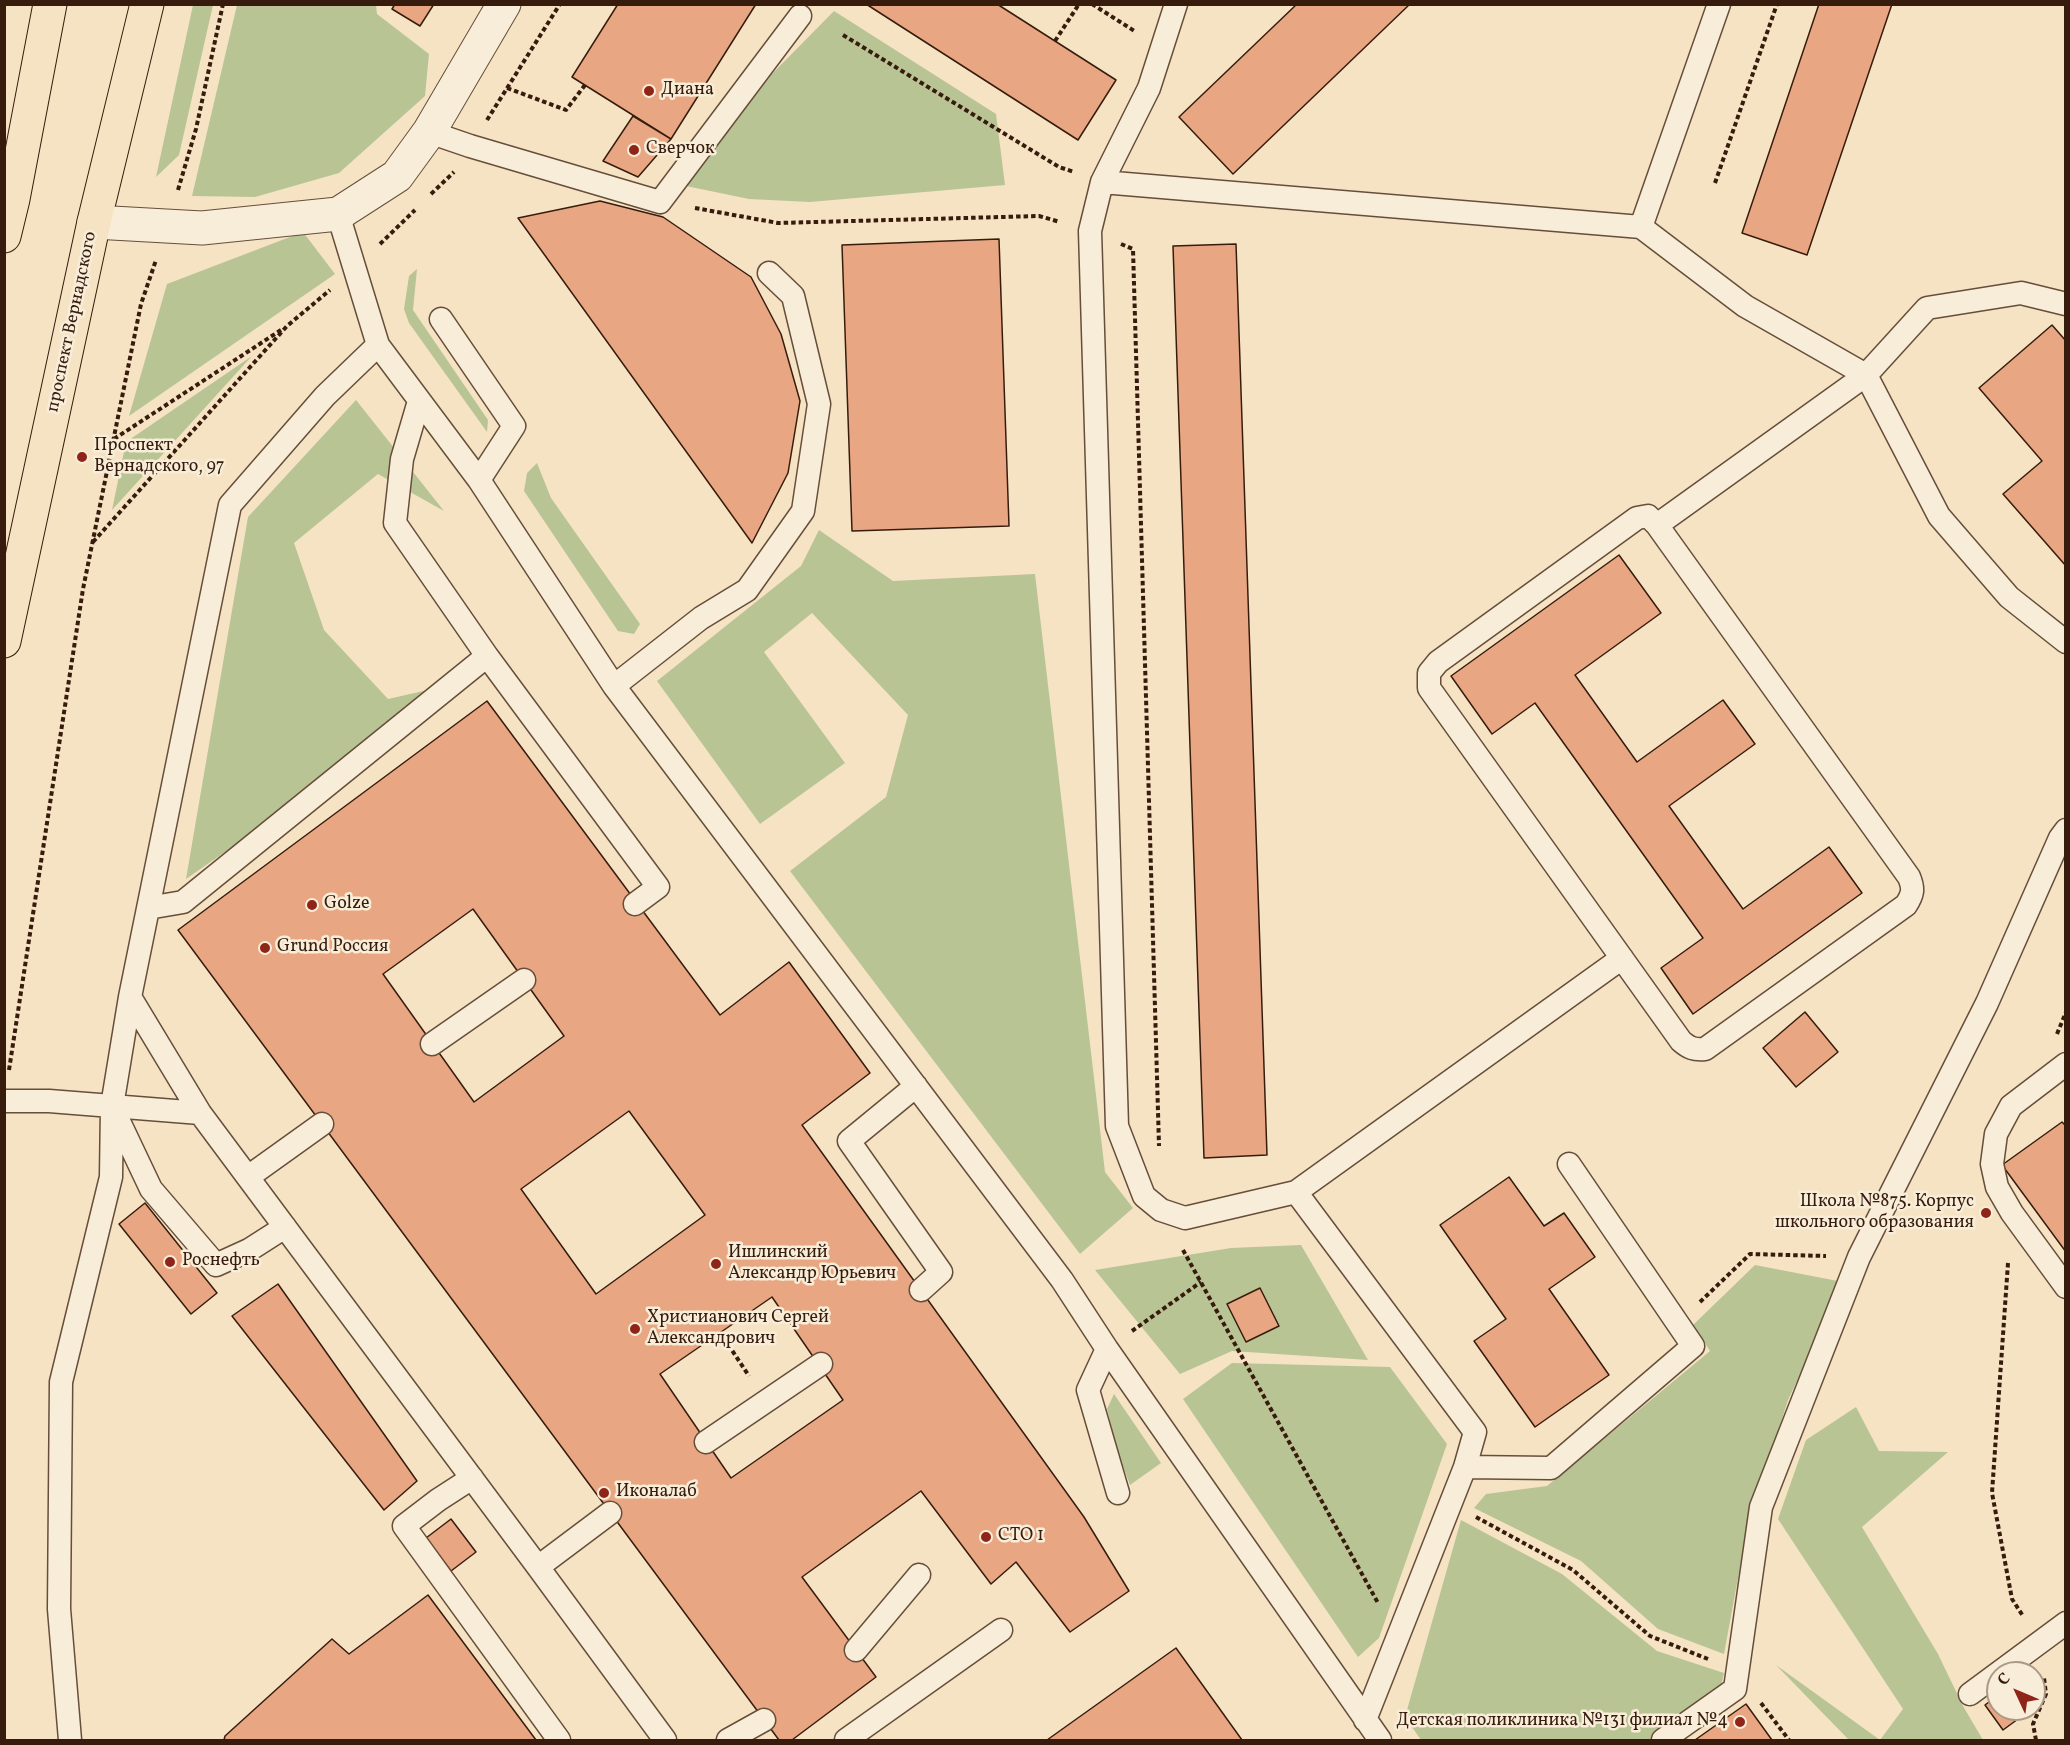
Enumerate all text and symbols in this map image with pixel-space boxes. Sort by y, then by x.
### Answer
place label: Диана [661,80,714,102]
marker: Диана [642,84,656,98]
place label: Сверчок [646,139,715,161]
marker: Сверчок [627,143,641,157]
street label: проспект Вернадского [43,230,103,414]
place label: Проспект Вернадского, 97 [94,436,225,478]
marker: Проспект Вернадского, 97 [75,450,89,464]
place label: Golze [324,894,369,916]
marker: Golze [305,898,319,912]
place label: Grund Россия [277,937,388,959]
marker: Grund Россия [258,941,272,955]
place label: Школа №875. Корпус школьного образования [1775,1192,1974,1234]
marker: Школа №875. Корпус школьного образования [1979,1206,1993,1220]
place label: Ишлинский Александр Юрьевич [728,1243,896,1286]
place label: Роснефть [182,1251,260,1273]
marker: Роснефть [163,1255,177,1269]
marker: Ишлинский Александр Юрьевич [709,1257,723,1271]
place label: Христианович Сергей Александрович [647,1308,829,1350]
marker: Христианович Сергей Александрович [628,1322,642,1336]
place label: Иконалаб [616,1482,697,1504]
marker: Иконалаб [597,1486,611,1500]
place label: СТО 1 [998,1526,1044,1548]
marker: СТО 1 [979,1530,993,1544]
north arrow [1986,1661,2046,1721]
text: С [1993,1669,2016,1691]
place label: Детская поликлиника №131 филиал №4 [1396,1711,1728,1733]
marker: Детская поликлиника №131 филиал №4 [1733,1715,1747,1729]

